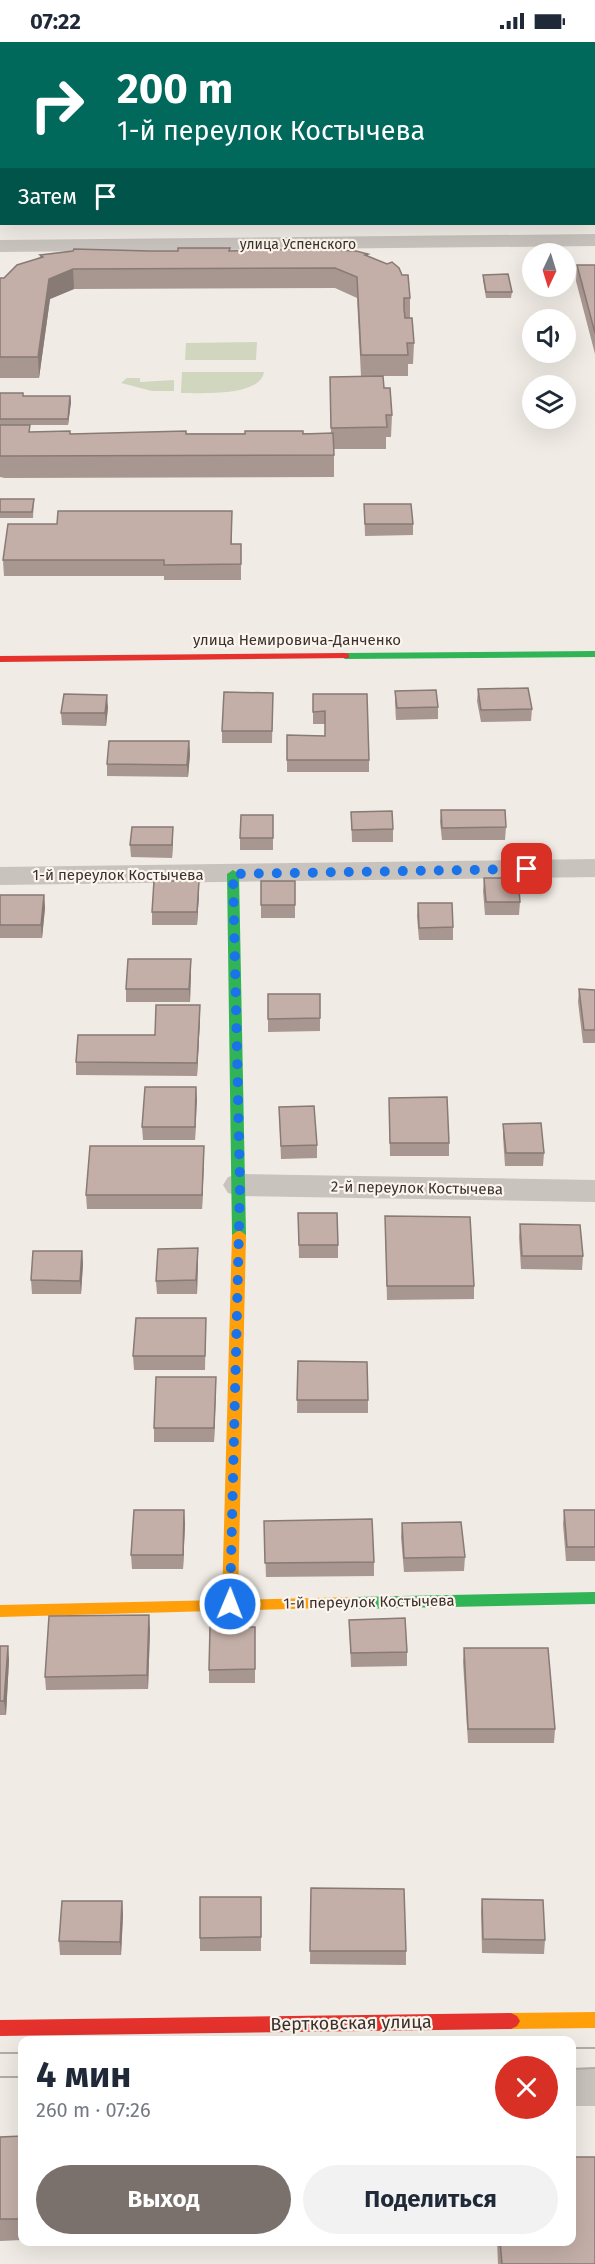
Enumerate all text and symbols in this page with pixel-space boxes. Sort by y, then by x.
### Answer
text: 07:22 [30,8,81,35]
text: 200 m [117,64,233,114]
icon: right [18,66,96,144]
text: 1-й переулок Костычева [117,115,425,147]
icon: arrive [89,180,122,213]
text: Затем [18,183,77,210]
street label: улица Успенского [240,236,356,253]
north arrow [522,243,576,297]
map controls [522,243,576,429]
button: sound [522,309,576,363]
button: layers [522,375,576,429]
street label: улица Немировича-Данченко [193,631,401,649]
pin [501,843,552,894]
icon: arrive [510,852,543,885]
street label: 1-й переулок Костычева [32,866,204,884]
street label: 2-й переулок Костычева [331,1177,503,1199]
position arrow [198,1572,262,1636]
street label: 1-й переулок Костычева [283,1592,455,1612]
street label: Вертковская улица [270,2011,432,2035]
text: 4 мин [36,2053,131,2097]
button: close [495,2056,558,2119]
text: 260 m · 07:26 [36,2098,151,2122]
button: Выход [36,2165,291,2234]
button: Поделиться [303,2165,558,2234]

